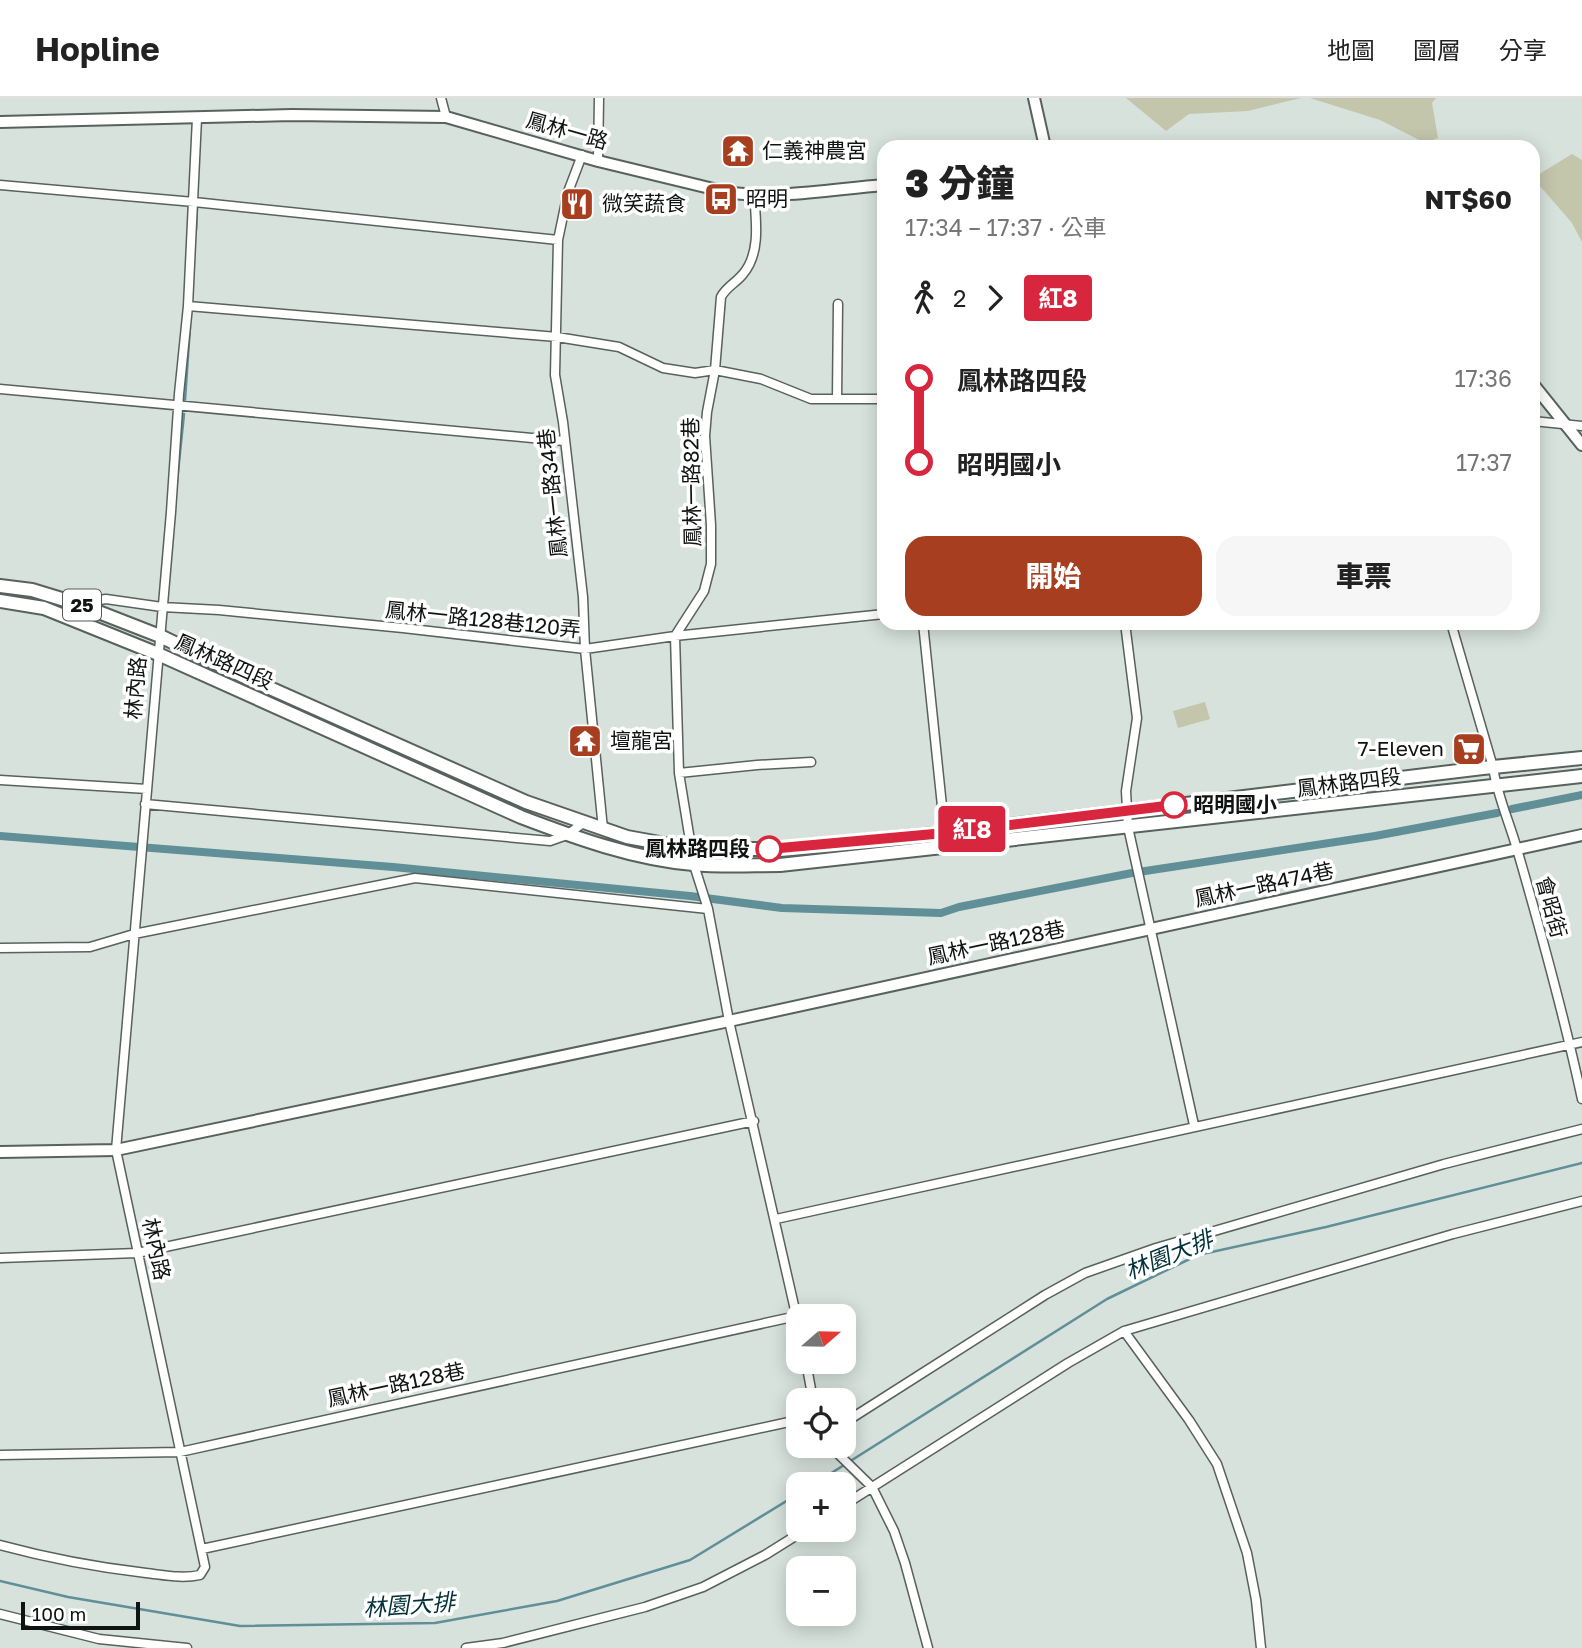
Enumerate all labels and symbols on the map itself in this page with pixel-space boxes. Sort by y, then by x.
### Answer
street label: 鳳林一路 [523,106,611,154]
temple icon: 仁義神農宮 [719,132,757,170]
place label: 仁義神農宮 [762,137,867,163]
bus stop icon: 昭明 [702,180,740,218]
restaurant icon: 微笑蔬食 [558,185,596,223]
place label: 昭明 [746,185,788,211]
place label: 微笑蔬食 [602,190,686,216]
street label: 鳳林一路82巷 [677,417,705,547]
street label: 鳳林一路34巷 [532,427,572,559]
road number: 25 [63,590,101,620]
street label: 鳳林一路128巷120弄 [384,596,582,642]
street label: 鳳林路四段 [171,628,278,694]
street label: 林內路 [119,655,151,720]
temple icon: 壇龍宮 [566,722,604,760]
place label: 壇龍宮 [610,727,673,753]
supermarket icon: 7-Eleven [1450,730,1488,768]
place label: 7-Eleven [1357,735,1444,761]
street label: 鳳林路四段 [1295,763,1403,801]
place label: 昭明國小 [1193,791,1277,817]
marker: 昭明國小 [1161,792,1187,818]
line badge: 紅8 [940,806,1004,852]
place label: 鳳林路四段 [645,835,750,861]
marker: 鳳林路四段 [756,836,782,862]
street label: 鳳林一路474巷 [1192,857,1336,911]
street label: 會昭街 [1531,873,1573,941]
street label: 鳳林一路128巷 [925,915,1067,969]
street label: 林內路 [138,1215,176,1282]
water label: 林園大排 [1121,1223,1219,1284]
north arrow [786,1304,856,1374]
street label: 鳳林一路128巷 [325,1357,467,1411]
water label: 林園大排 [362,1587,459,1621]
scale bar [21,1599,140,1631]

